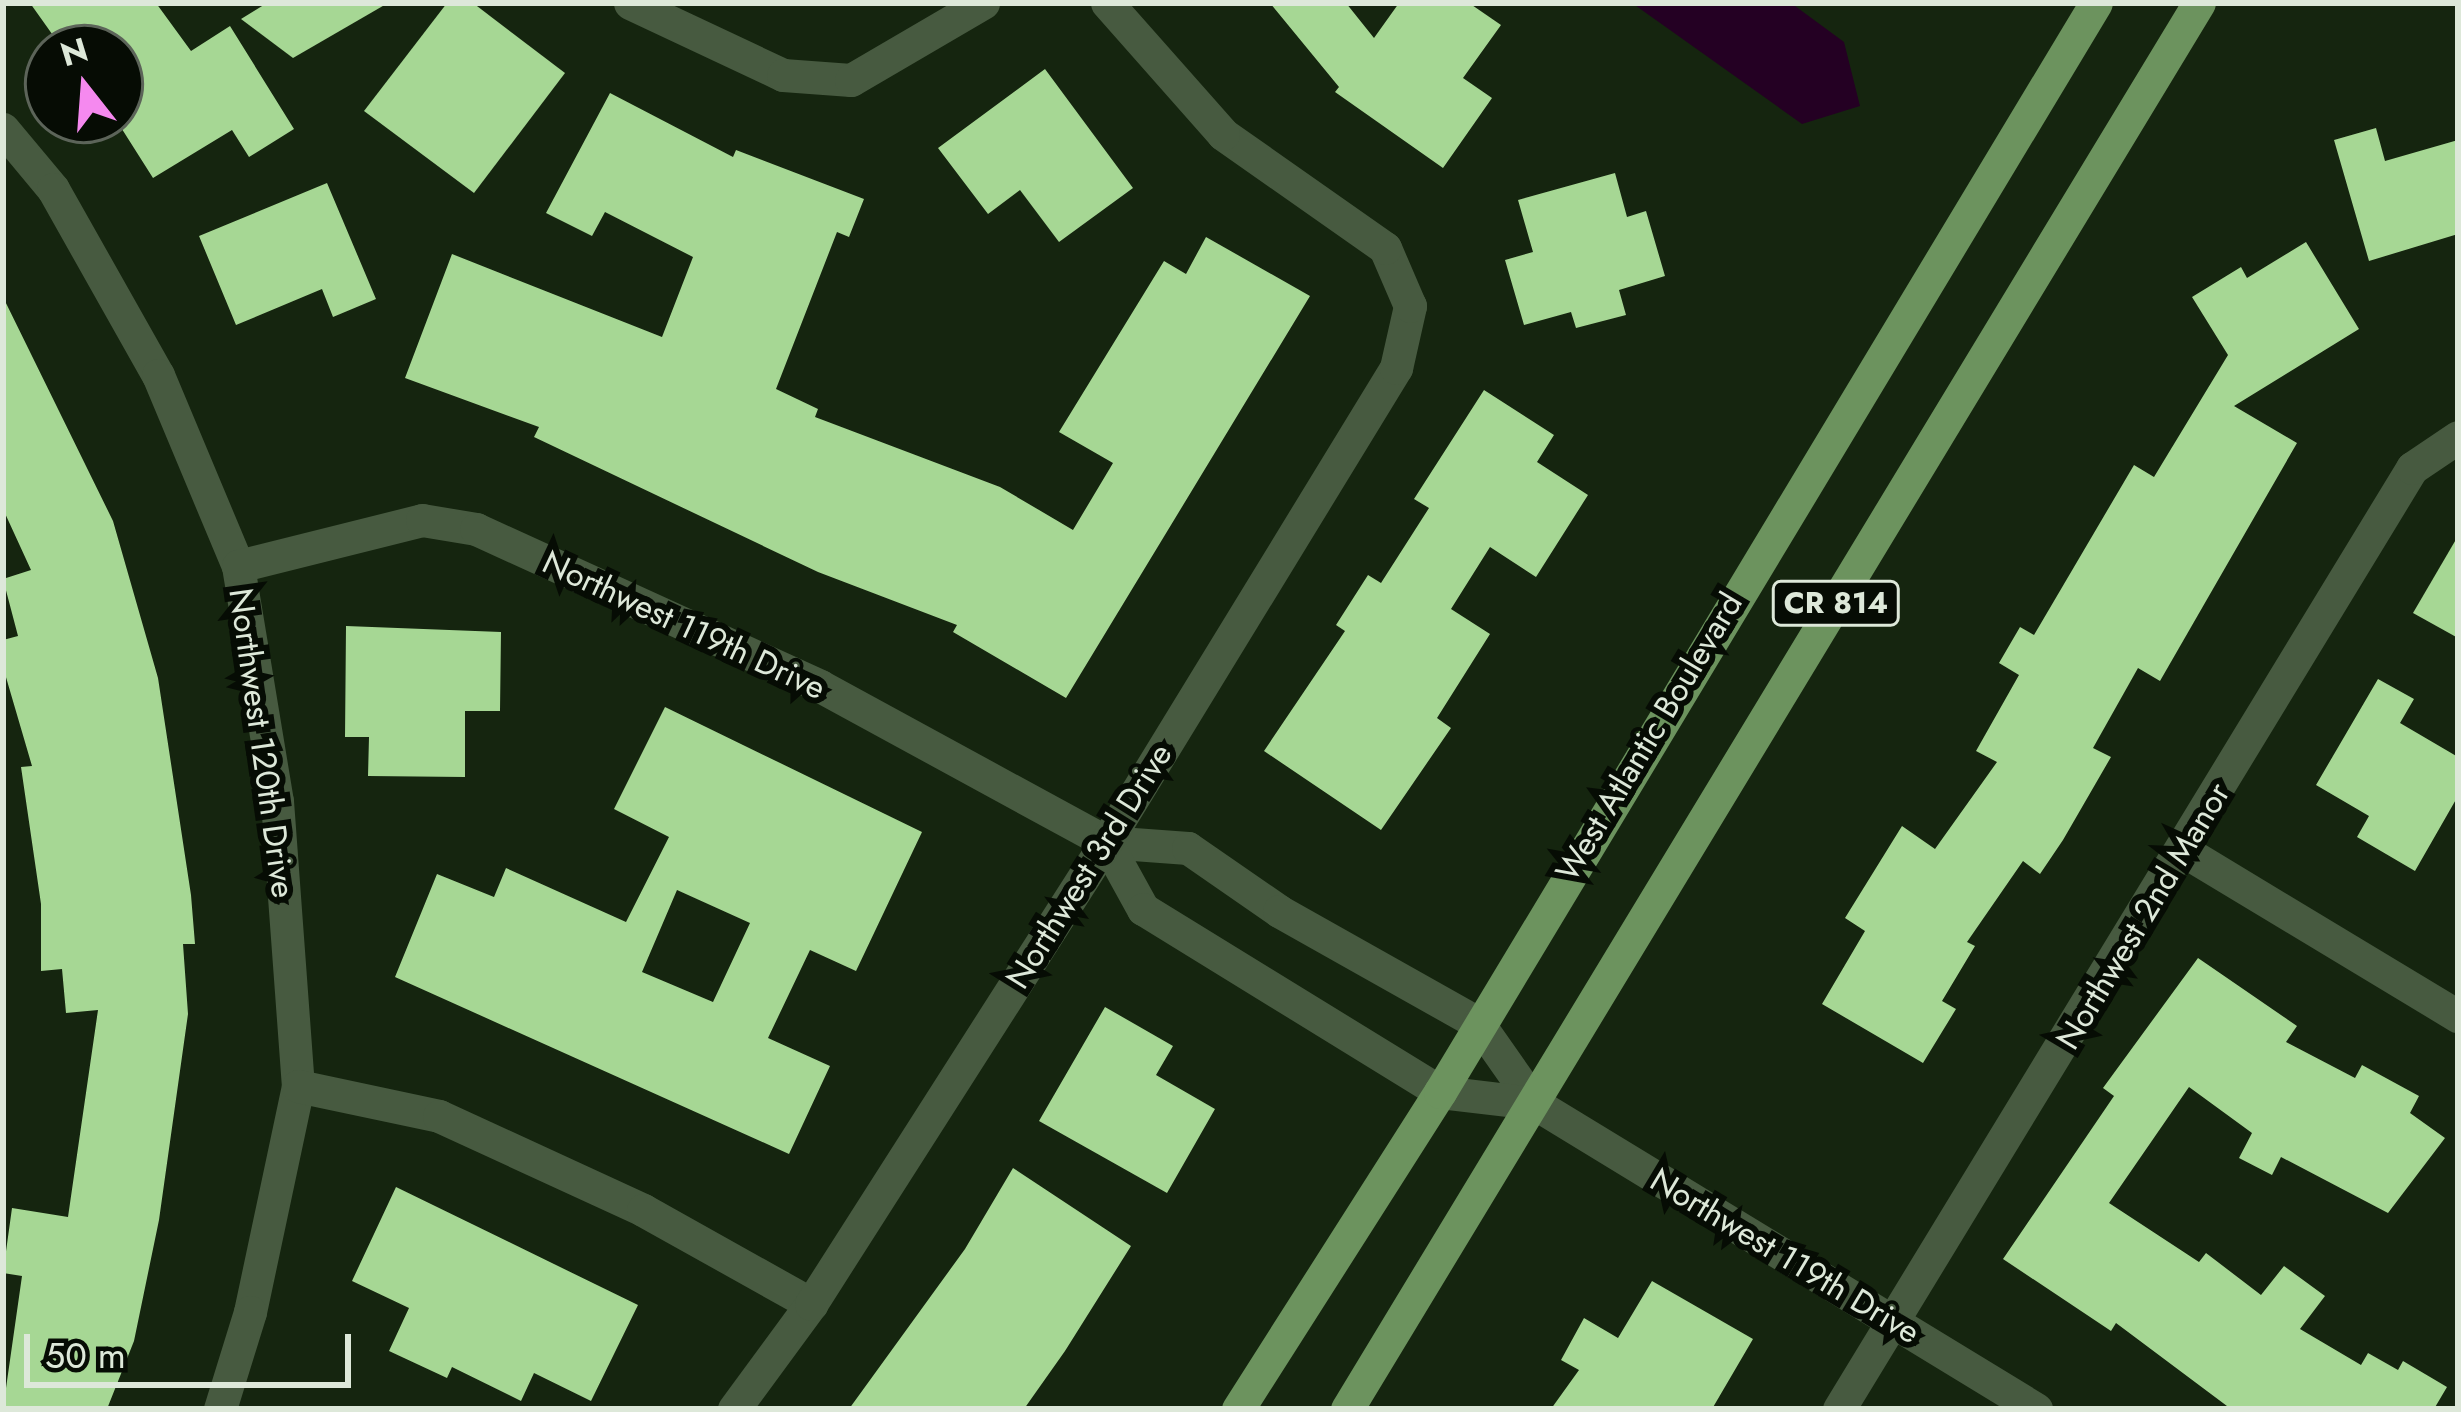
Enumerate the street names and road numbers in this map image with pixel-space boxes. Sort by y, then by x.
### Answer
street label: Northwest 119th Drive [536,542,832,708]
road number: CR 814 [1770,579,1902,627]
street label: Northwest 120th Drive [221,586,303,900]
street label: West Atlantic Boulevard [1547,586,1751,888]
street label: Northwest 3rd Drive [998,736,1180,996]
street label: Northwest 2nd Manor [2048,775,2238,1057]
street label: Northwest 119th Drive [1643,1160,1927,1352]

